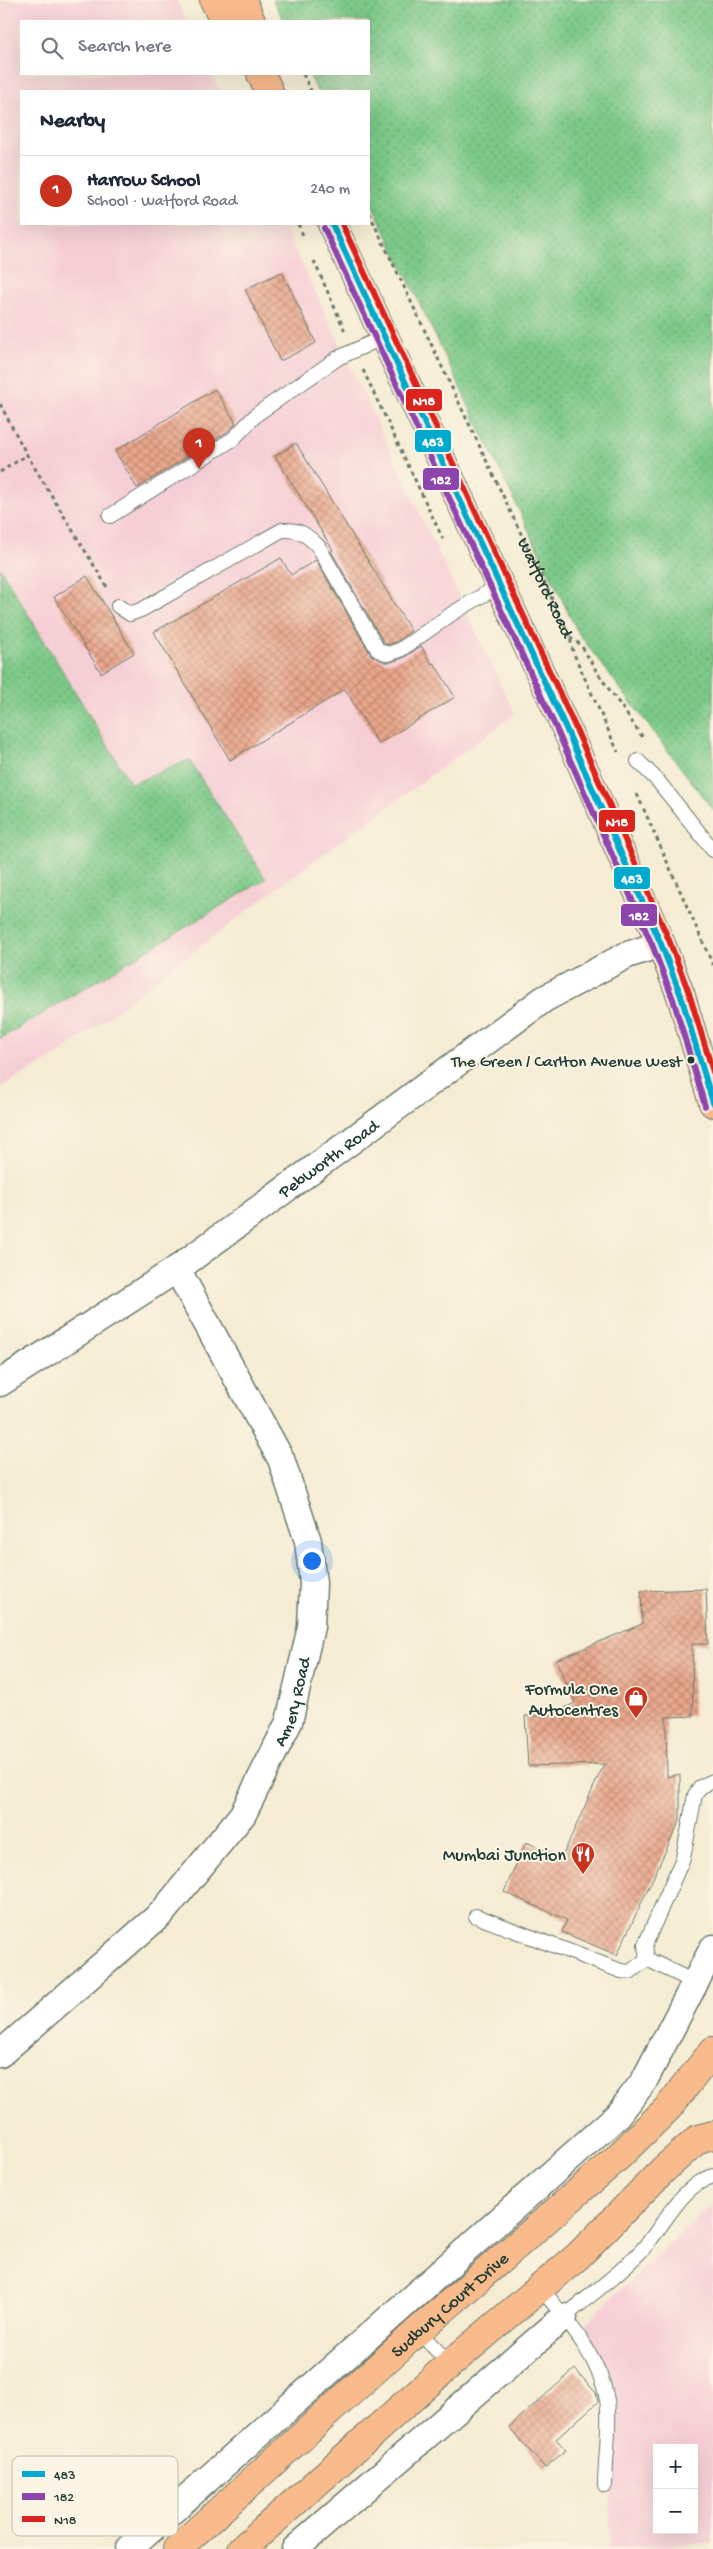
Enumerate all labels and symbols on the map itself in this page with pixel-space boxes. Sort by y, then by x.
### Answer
line badge: N18 [405,388,443,412]
text: N18 [413,394,436,411]
pin: 1 [183,428,215,469]
line badge: 483 [414,429,452,453]
text: 483 [421,435,444,452]
line badge: 182 [422,467,460,491]
text: 182 [430,473,451,490]
street label: Watford Road [511,535,577,643]
line badge: N18 [598,809,636,833]
text: N18 [606,815,629,832]
line badge: 483 [613,866,651,890]
text: 483 [620,872,643,889]
line badge: 182 [620,903,658,927]
text: 182 [628,909,649,926]
place label: The Green / Carlton Avenue West [450,1053,684,1073]
marker: The Green / Carlton Avenue West [686,1055,696,1065]
street label: Pebworth Road [275,1115,385,1204]
your location [299,1548,325,1574]
street label: Amery Road [271,1654,317,1750]
place label: Formula One Autocentres [524,1680,619,1722]
shop icon: Formula One Autocentres [623,1685,649,1719]
restaurant icon: Mumbai Junction [570,1841,596,1875]
place label: Mumbai Junction [443,1846,566,1867]
street label: Sudbury Court Drive [388,2248,514,2363]
legend [12,2456,178,2536]
text: 483 [54,2468,76,2485]
text: 182 [53,2490,74,2507]
text: N18 [54,2513,77,2530]

